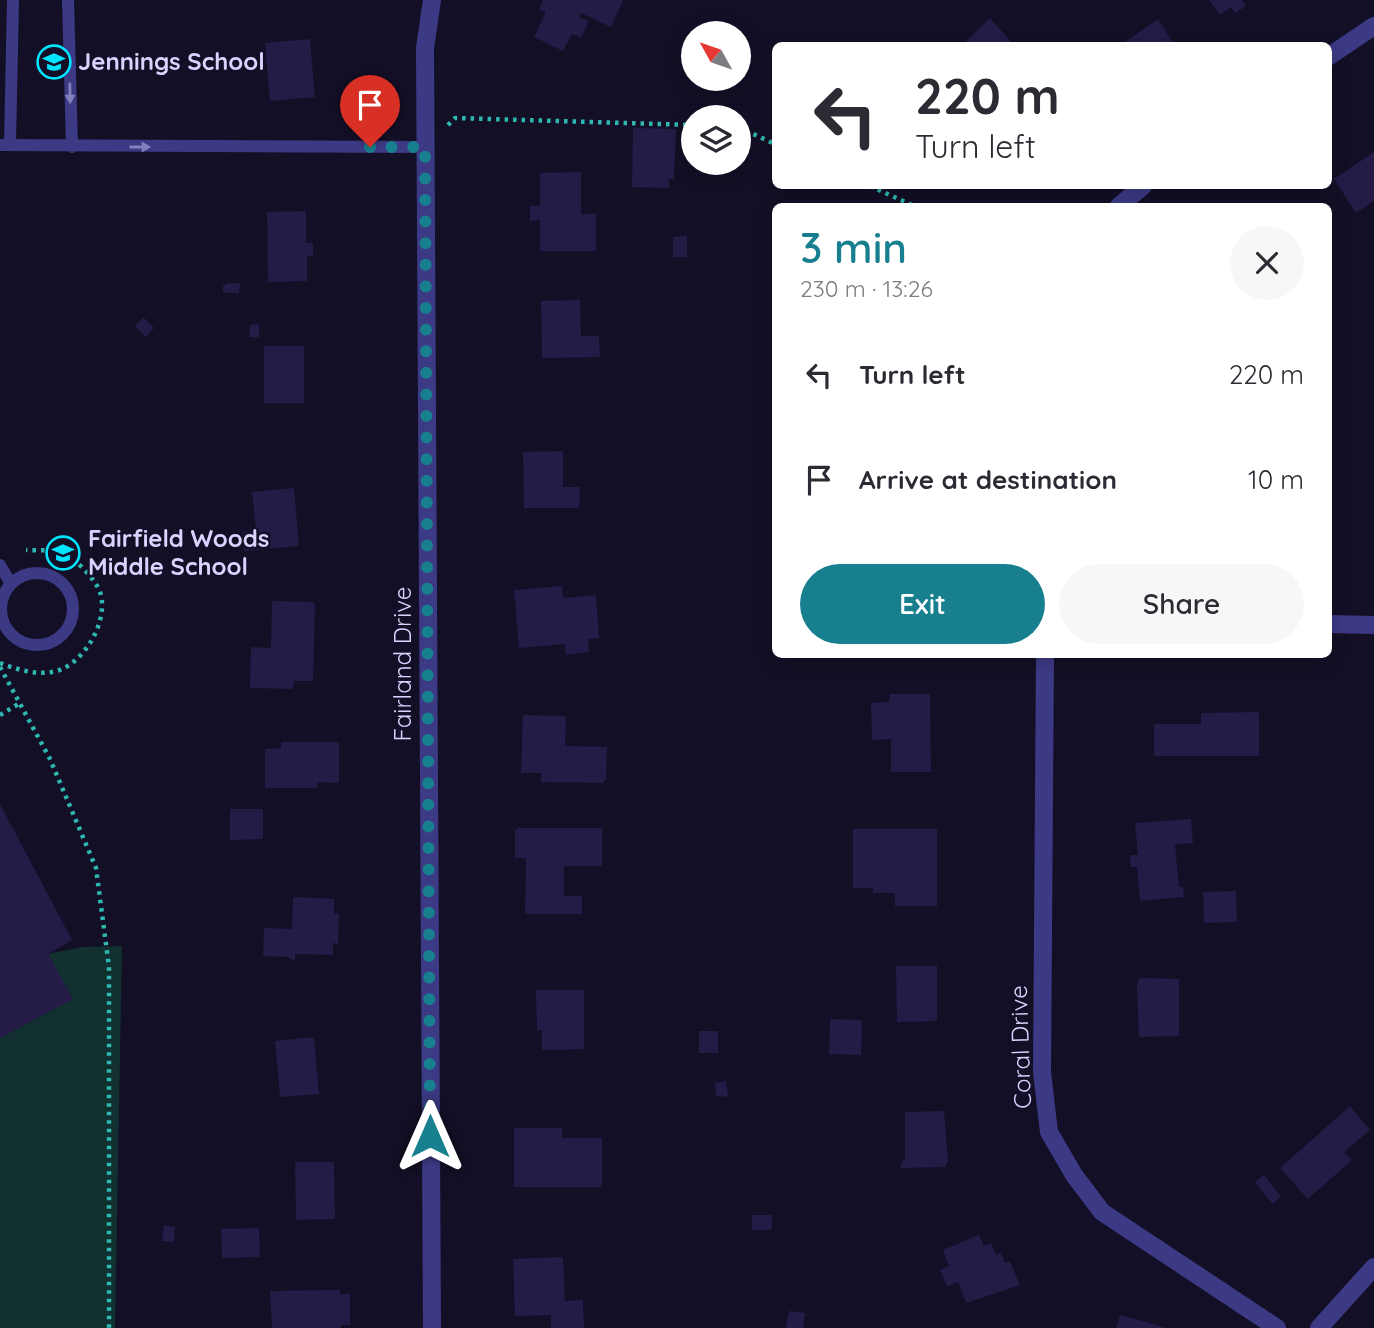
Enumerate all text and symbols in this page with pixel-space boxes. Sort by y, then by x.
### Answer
north arrow [681,21,751,91]
map controls [681,21,751,175]
school or university icon: Jennings School [35,43,73,81]
place label: Jennings School [78,46,265,76]
text: 220 m [915,65,1060,126]
icon: left [800,70,891,161]
pin [340,75,400,147]
one-way arrow [65,82,76,104]
icon: arrive [351,86,389,124]
button: layers [681,105,751,175]
text: Turn left [915,126,1036,166]
one-way arrow [129,141,151,153]
text: 3 min [800,221,907,274]
button: close [1230,226,1304,300]
text: 230 m · 13:26 [800,274,933,303]
icon: left [800,356,838,394]
text: Turn left [859,358,966,391]
text: 220 m [1229,358,1304,391]
icon: arrive [800,461,838,499]
text: Arrive at destination [859,463,1117,496]
text: 10 m [1248,463,1304,496]
place label: Fairfield Woods Middle School [88,523,269,581]
school or university icon: Fairfield Woods Middle School [44,534,82,572]
button: Exit [800,564,1045,644]
button: Share [1059,564,1304,644]
street label: Fairland Drive [387,587,417,741]
street label: Coral Drive [1003,985,1037,1109]
position arrow [393,1099,467,1173]

